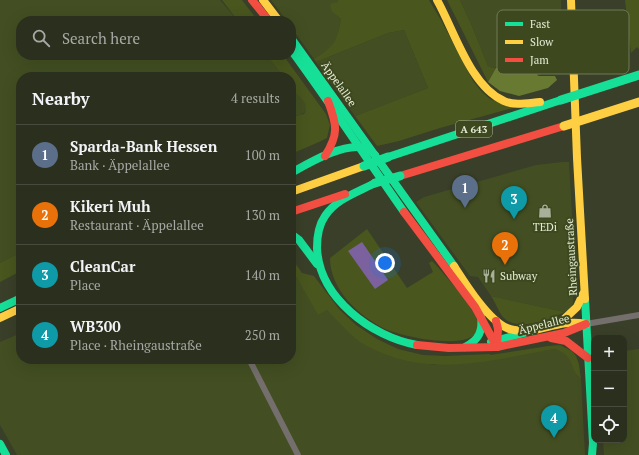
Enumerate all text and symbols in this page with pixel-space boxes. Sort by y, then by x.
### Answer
legend [497,10,629,74]
search box [16,16,296,60]
text: Fast [530,17,550,31]
icon: search [30,27,52,49]
text: Search here [62,28,140,48]
text: Slow [530,35,554,49]
text: Jam [530,53,549,67]
street label: Äppelallee [318,59,360,110]
text: Nearby [32,87,90,110]
text: 4 results [231,89,280,107]
road number: A 643 [456,121,492,137]
text: Sparda-Bank Hessen [70,136,217,156]
text: 1 [41,146,49,164]
text: 100 m [245,146,280,164]
text: Bank · Äppelallee [70,156,170,174]
pin: 1 [452,175,478,208]
pin: 3 [501,186,527,219]
text: Kikeri Muh [70,196,151,216]
shop icon: TEDi [537,203,553,219]
text: 2 [41,206,49,224]
text: 130 m [245,206,280,224]
text: Restaurant · Äppelallee [70,216,204,234]
street label: Rheingaustraße [562,217,580,296]
place label: TEDi [533,220,557,234]
pin: 2 [492,232,518,265]
your location [375,253,395,273]
text: CleanCar [70,256,135,276]
text: 3 [41,266,49,284]
text: 140 m [245,266,280,284]
restaurant icon: Subway [481,268,497,284]
place label: Subway [500,269,538,283]
text: Place [70,276,101,294]
street label: Äppelallee [517,311,571,337]
text: WB300 [70,316,121,336]
text: 4 [41,326,49,344]
text: 250 m [245,326,280,344]
map controls [591,335,627,443]
button: + [591,335,627,371]
text: Place · Rheingaustraße [70,336,202,354]
button: − [591,371,627,407]
pin: 4 [541,405,567,438]
button: locate [591,407,627,443]

